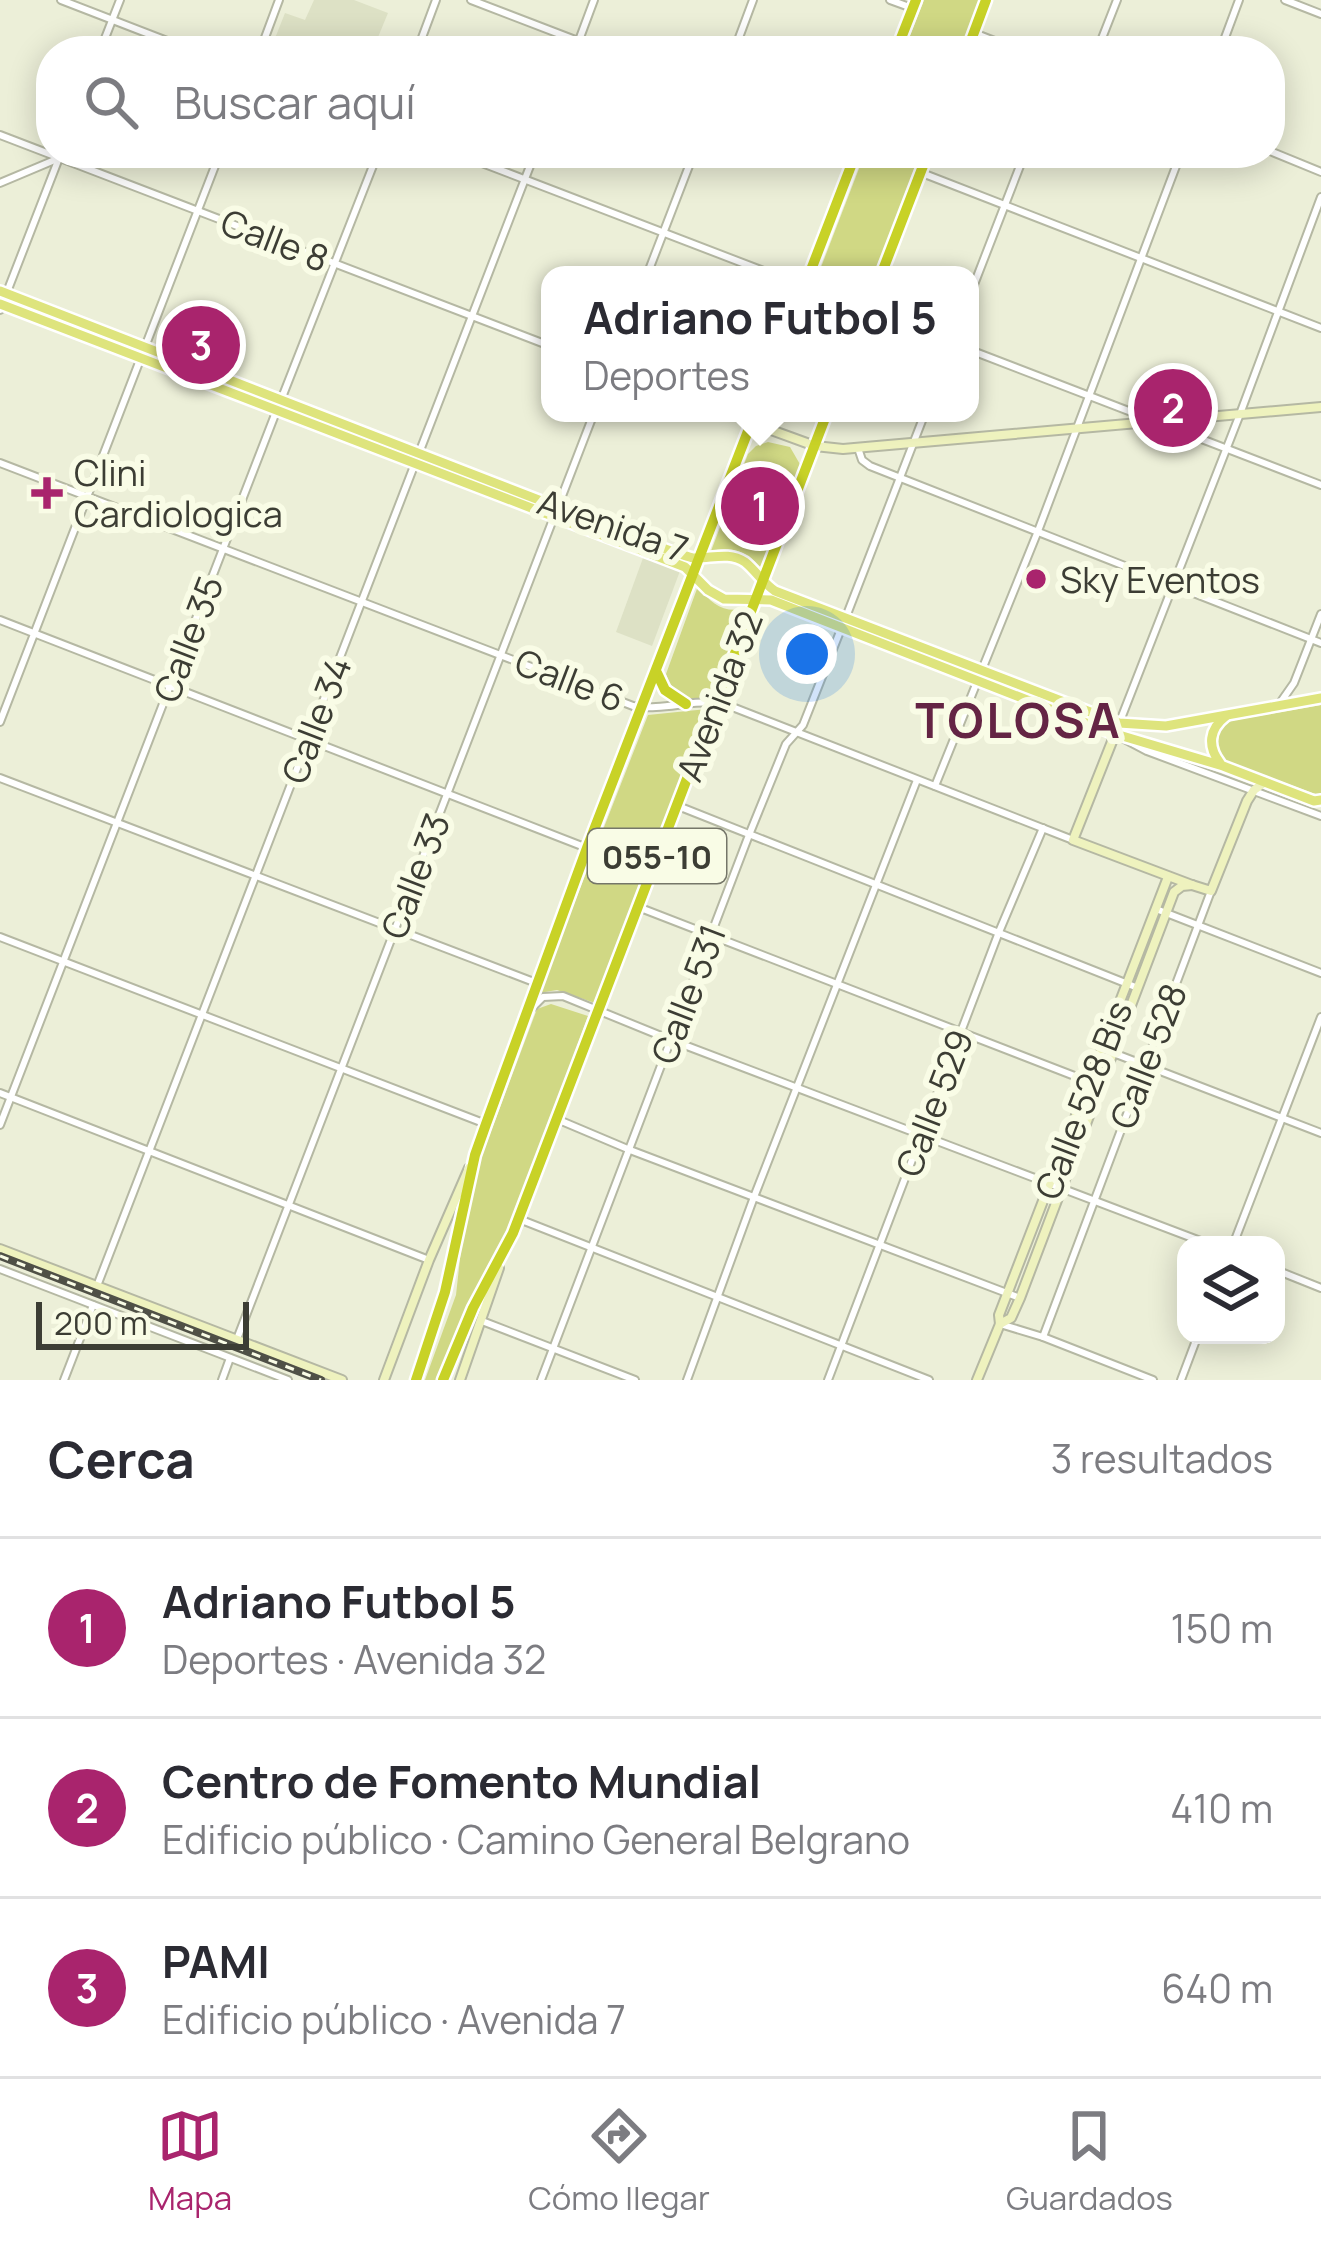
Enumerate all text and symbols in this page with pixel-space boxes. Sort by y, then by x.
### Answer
search box [36,36,1285,168]
icon: search [78,69,144,135]
text: Buscar aquí [174,71,416,133]
street label: Calle 8 [214,197,336,283]
popup [541,266,979,422]
text: Adriano Futbol 5 [583,286,937,348]
pin: 3 [162,300,240,390]
text: Deportes [583,348,750,402]
pin: 2 [1134,363,1212,453]
place label: Clini Cardiologica [74,448,283,538]
pin: 1 [721,461,799,551]
street label: Avenida 7 [531,476,695,574]
marker: Clini Cardiologica [31,477,63,509]
place label: Sky Eventos [1060,555,1260,604]
marker: Sky Eventos [1023,566,1049,592]
street label: Calle 35 [142,569,234,709]
street label: Avenida 32 [664,604,774,788]
your location [777,624,837,684]
street label: Calle 6 [508,637,632,723]
street label: Calle 34 [269,650,363,790]
district label: TOLOSA [915,687,1123,752]
street label: Calle 33 [369,806,461,946]
road number: 055-10 [588,829,726,883]
street label: Calle 531 [639,917,737,1071]
street label: Calle 528 [1098,976,1198,1136]
street label: Calle 528 Bis [1023,994,1143,1206]
street label: Calle 529 [884,1023,984,1183]
map controls [1177,1236,1285,1344]
button: layers [1177,1236,1285,1344]
scale bar [36,1296,249,1349]
text: 200 m [54,1300,148,1345]
text: Cerca [48,1424,195,1493]
text: 3 resultados [1051,1431,1273,1485]
text: Adriano Futbol 5 [162,1570,516,1632]
text: 1 [78,1601,96,1655]
text: 150 m [1171,1601,1273,1655]
text: Deportes · Avenida 32 [162,1632,546,1686]
text: Centro de Fomento Mundial [162,1750,761,1812]
text: 2 [75,1781,99,1835]
text: 410 m [1170,1781,1273,1835]
text: Edificio público · Camino General Belgrano [162,1812,910,1866]
text: PAMI [162,1930,270,1992]
text: 3 [76,1961,98,2015]
text: 640 m [1161,1961,1273,2015]
text: Edificio público · Avenida 7 [162,1992,626,2046]
tab: Mapa [148,2103,232,2220]
tab: Cómo llegar [528,2103,710,2220]
tab: Guardados [1006,2103,1173,2220]

